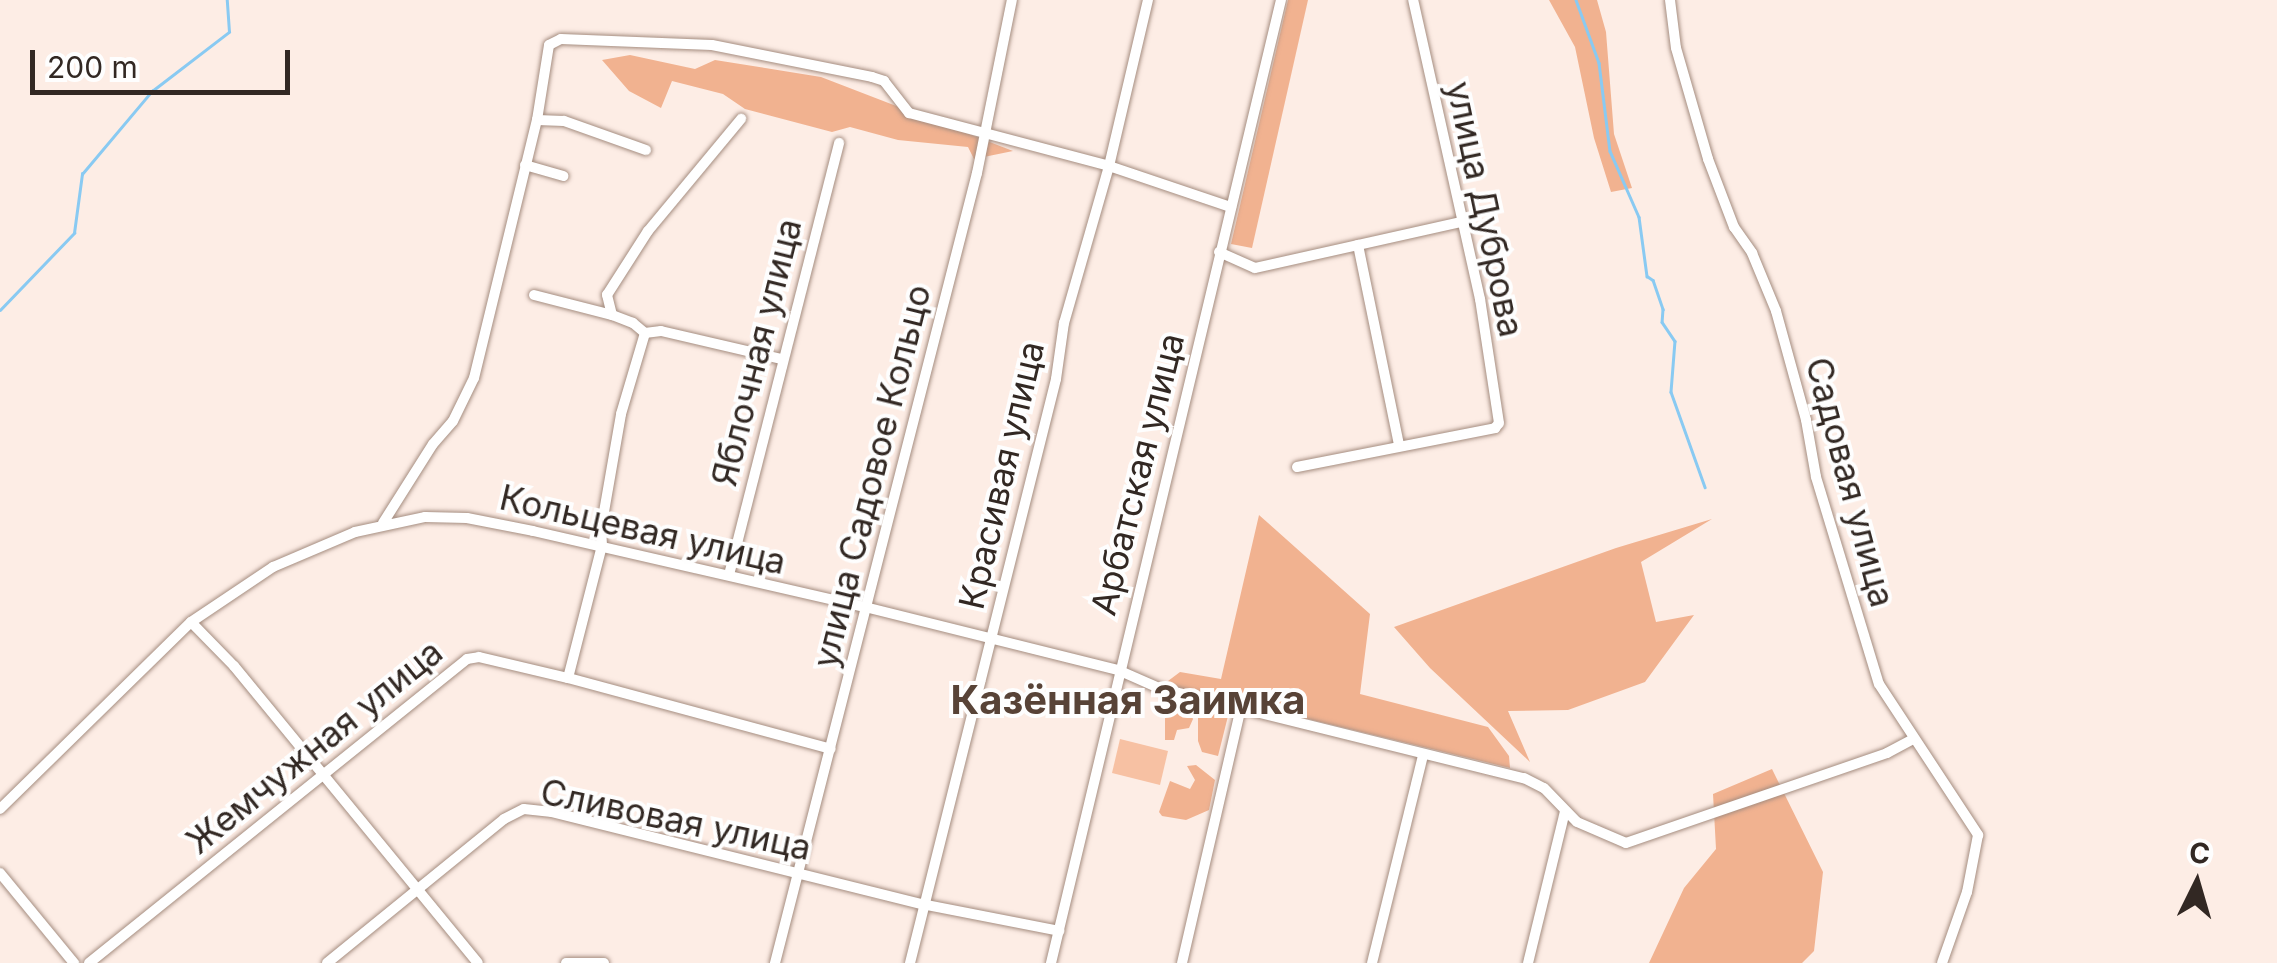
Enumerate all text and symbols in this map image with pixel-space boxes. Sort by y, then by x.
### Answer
scale bar [35,30,295,92]
text: 200 m [47,49,138,85]
street label: улица Дуброва [1438,77,1534,341]
street label: Яблочная улица [702,214,810,490]
street label: улица Садовое Кольцо [803,280,939,672]
street label: Арбатская улица [1082,329,1192,619]
street label: Красивая улица [950,337,1052,613]
street label: Садовая улица [1798,353,1904,611]
street label: Кольцевая улица [496,476,790,582]
street label: Жемчужная улица [178,630,450,862]
district label: Казённая Заимка [950,676,1306,724]
street label: Сливовая улица [537,770,815,868]
north arrow [2147,833,2247,933]
text: С [2188,835,2211,871]

